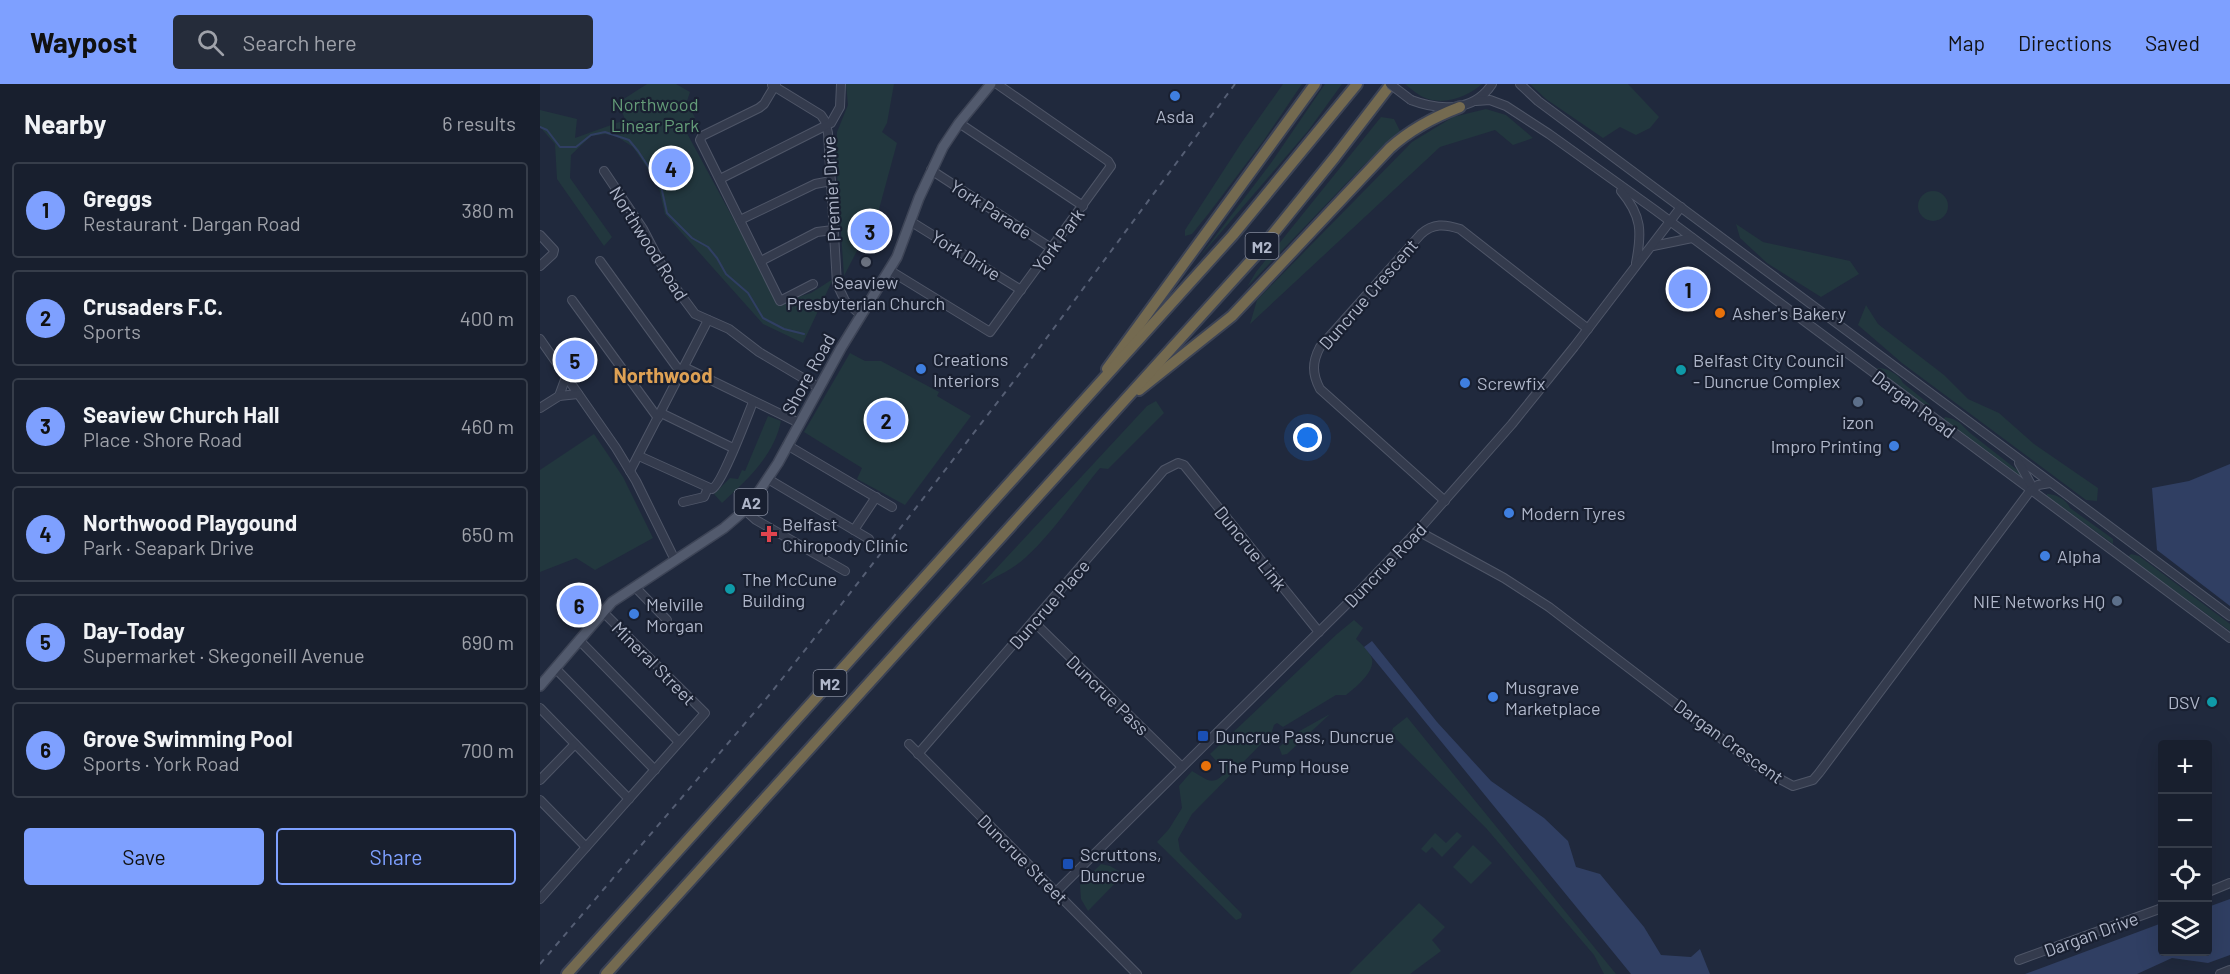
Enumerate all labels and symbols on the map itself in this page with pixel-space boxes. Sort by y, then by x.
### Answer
marker: Asda [1168,89,1182,103]
park label: Northwood Linear Park [611,93,699,136]
place label: Asda [1156,105,1194,127]
street label: Premier Drive [817,135,845,243]
pin: 4 [652,146,690,190]
street label: York Parade [946,174,1036,244]
street label: Northwood Road [605,182,693,304]
street label: York Park [1028,204,1088,276]
pin: 3 [850,208,890,254]
street label: York Drive [927,225,1005,285]
road number: M2 [1246,233,1278,259]
street label: Duncrue Crescent [1314,234,1422,354]
marker: Seaview Presbyterian Church [859,255,873,269]
pin: 1 [1668,266,1708,312]
place label: Seaview Presbyterian Church [787,271,945,314]
place label: Asher's Bakery [1732,302,1846,324]
marker: Asher's Bakery [1713,306,1727,320]
street label: Shore Road [777,330,839,418]
pin: 5 [555,338,594,382]
place label: Creations Interiors [933,348,1008,391]
place label: Belfast City Council - Duncrue Complex [1693,349,1844,392]
marker: Creations Interiors [914,362,928,376]
district label: Northwood [614,363,712,387]
marker: Belfast City Council - Duncrue Complex [1674,363,1688,377]
street label: Dargan Road [1868,366,1960,442]
place label: Screwfix [1477,372,1546,394]
marker: Screwfix [1458,376,1472,390]
marker: izon [1851,395,1865,409]
pin: 2 [866,398,906,442]
place label: izon [1842,411,1874,433]
your location [1293,423,1322,452]
place label: Impro Printing [1771,435,1882,457]
marker: Impro Printing [1887,439,1901,453]
road number: A2 [734,489,768,515]
street label: Duncrue Link [1210,501,1292,595]
place label: Modern Tyres [1521,502,1625,524]
marker: Modern Tyres [1502,506,1516,520]
place label: Belfast Chiropody Clinic [782,513,908,556]
street label: Duncrue Road [1339,518,1431,612]
marker: Belfast Chiropody Clinic [760,525,778,543]
place label: Alpha [2057,545,2101,567]
marker: Alpha [2038,549,2052,563]
street label: Duncrue Place [1004,555,1094,653]
place label: The McCune Building [742,568,837,611]
pin: 6 [560,582,598,628]
marker: The McCune Building [723,582,737,596]
place label: NIE Networks HQ [1973,590,2105,612]
place label: Melville Morgan [646,593,704,636]
marker: NIE Networks HQ [2110,594,2124,608]
marker: Melville Morgan [627,607,641,621]
street label: Mineral Street [608,617,700,709]
street label: Duncrue Pass [1062,650,1154,740]
road number: M2 [814,670,846,696]
place label: Musgrave Marketplace [1505,676,1601,719]
marker: Musgrave Marketplace [1486,690,1500,704]
place label: DSV [2168,691,2200,713]
street label: Dargan Crescent [1670,694,1788,788]
marker: DSV [2205,695,2219,709]
place label: Duncrue Pass, Duncrue [1215,725,1394,747]
marker: Duncrue Pass, Duncrue [1196,729,1210,743]
place label: The Pump House [1218,755,1349,777]
marker: The Pump House [1199,759,1213,773]
street label: Duncrue Street [974,810,1072,908]
place label: Scruttons, Duncrue [1080,843,1162,886]
marker: Scruttons, Duncrue [1061,857,1075,871]
street label: Dargan Drive [2041,907,2141,961]

